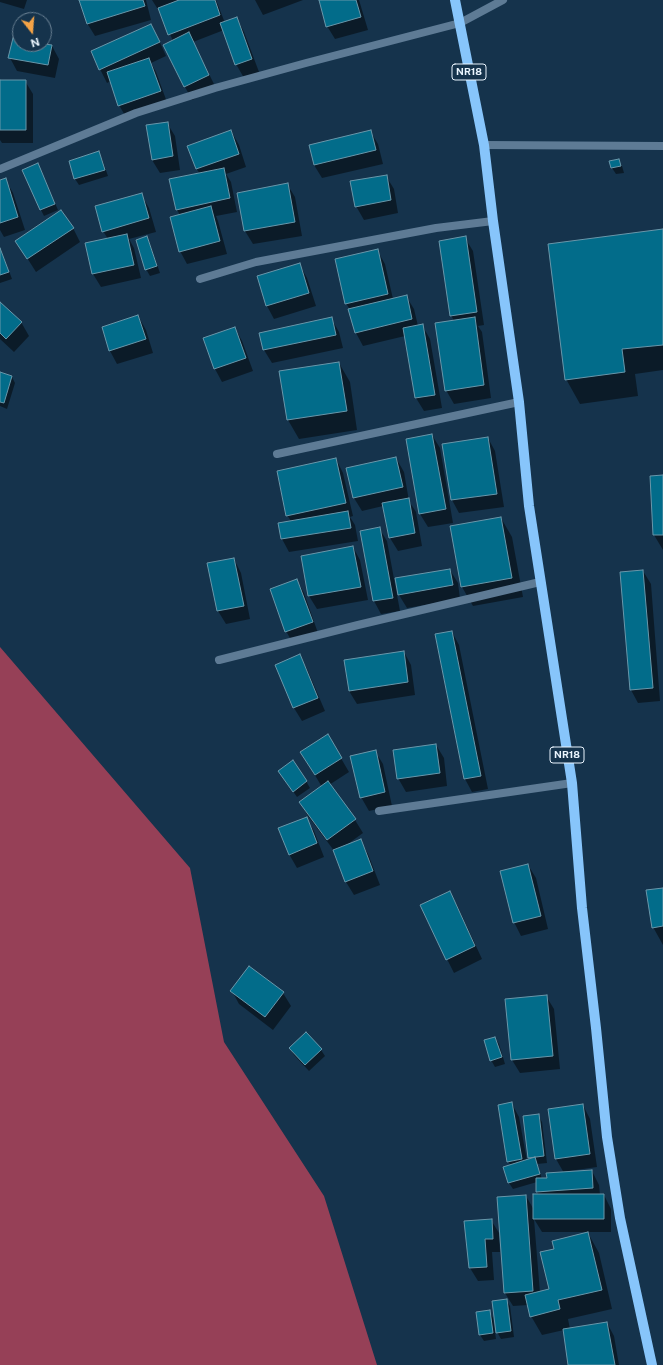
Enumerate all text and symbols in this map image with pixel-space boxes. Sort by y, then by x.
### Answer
north arrow [12,12,52,52]
text: N [29,36,41,50]
road number: NR18 [452,64,486,80]
road number: NR18 [550,747,584,763]

